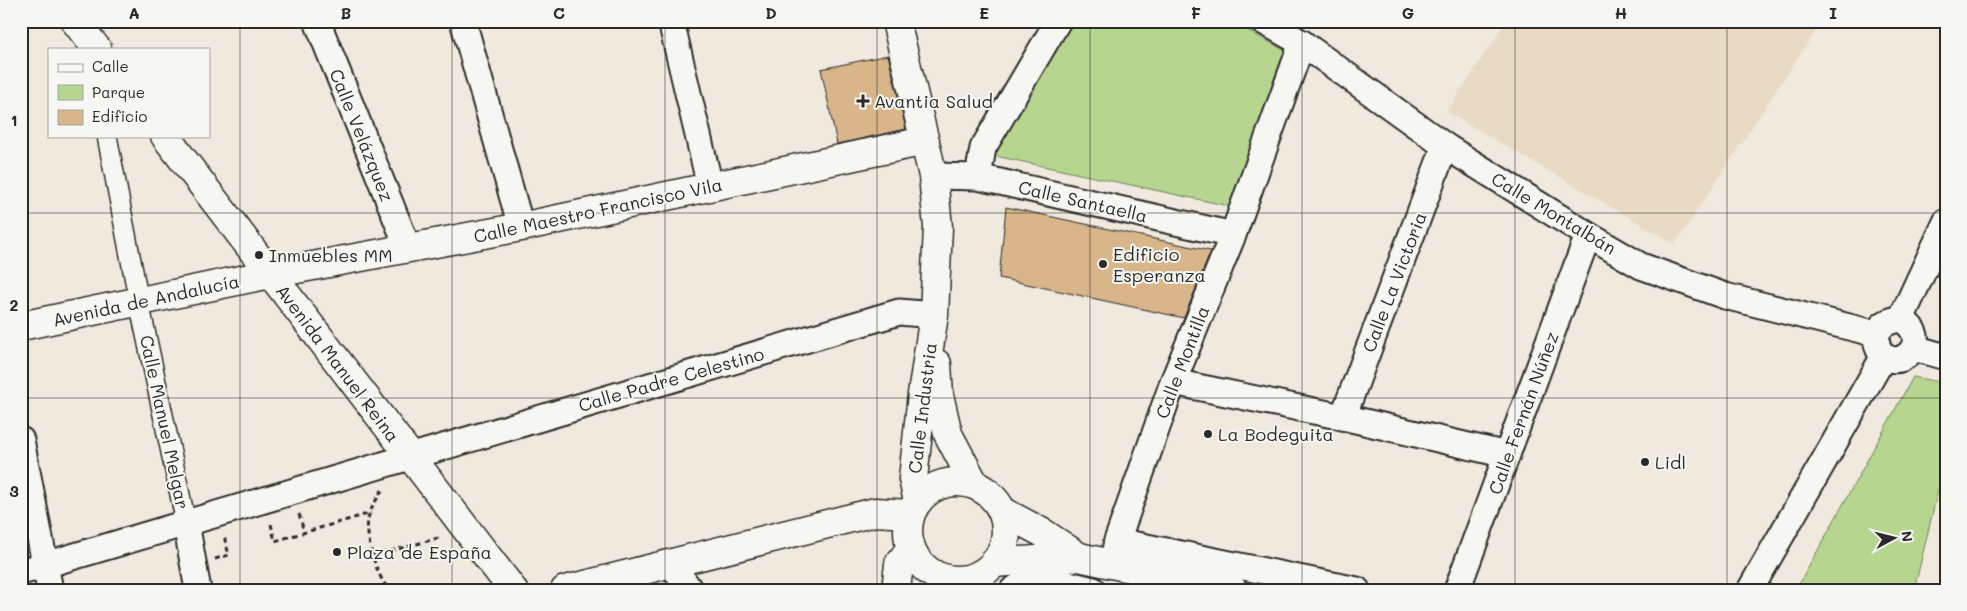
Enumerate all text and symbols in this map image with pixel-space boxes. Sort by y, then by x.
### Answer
text: A [128,2,140,23]
text: B [341,2,351,23]
text: C [553,2,565,23]
text: D [765,2,777,23]
text: E [979,2,989,23]
text: F [1191,2,1201,23]
text: G [1402,2,1414,23]
text: H [1615,2,1627,23]
text: I [1829,2,1837,23]
legend [48,48,210,138]
text: Calle [92,56,129,76]
street label: Calle Velázquez [324,65,400,205]
text: Parque [92,82,145,102]
place label: Avantia Salud [874,89,993,113]
marker: Avantia Salud [856,94,870,108]
text: Edificio [92,106,148,126]
text: 1 [10,109,18,130]
street label: Calle Montalbán [1487,166,1621,260]
street label: Calle Maestro Francisco Vila [471,172,725,248]
street label: Calle Santaella [1016,174,1150,228]
street label: Calle La Victoria [1356,208,1432,356]
place label: Edificio Esperanza [1113,242,1206,287]
place label: Inmuebles MM [269,243,393,267]
marker: Inmuebles MM [253,249,265,261]
marker: Edificio Esperanza [1097,258,1109,270]
street label: Avenida de Andalucía [50,268,242,332]
street label: Avenida Manuel Reina [271,279,405,447]
text: 2 [10,294,19,315]
street label: Calle Montilla [1150,302,1214,422]
street label: Calle Fernán Núñez [1482,328,1564,498]
street label: Calle Manuel Melgar [135,333,195,511]
street label: Calle Padre Celestino [575,341,767,417]
street label: Calle Industria [902,341,942,475]
place label: La Bodeguita [1218,422,1334,446]
marker: La Bodeguita [1202,428,1214,440]
place label: Lidl [1655,450,1686,474]
marker: Lidl [1639,456,1651,468]
text: 3 [9,480,19,501]
north arrow [1870,514,1920,564]
text: N [1897,530,1917,543]
place label: Plaza de España [347,540,492,564]
marker: Plaza de España [331,546,343,558]

